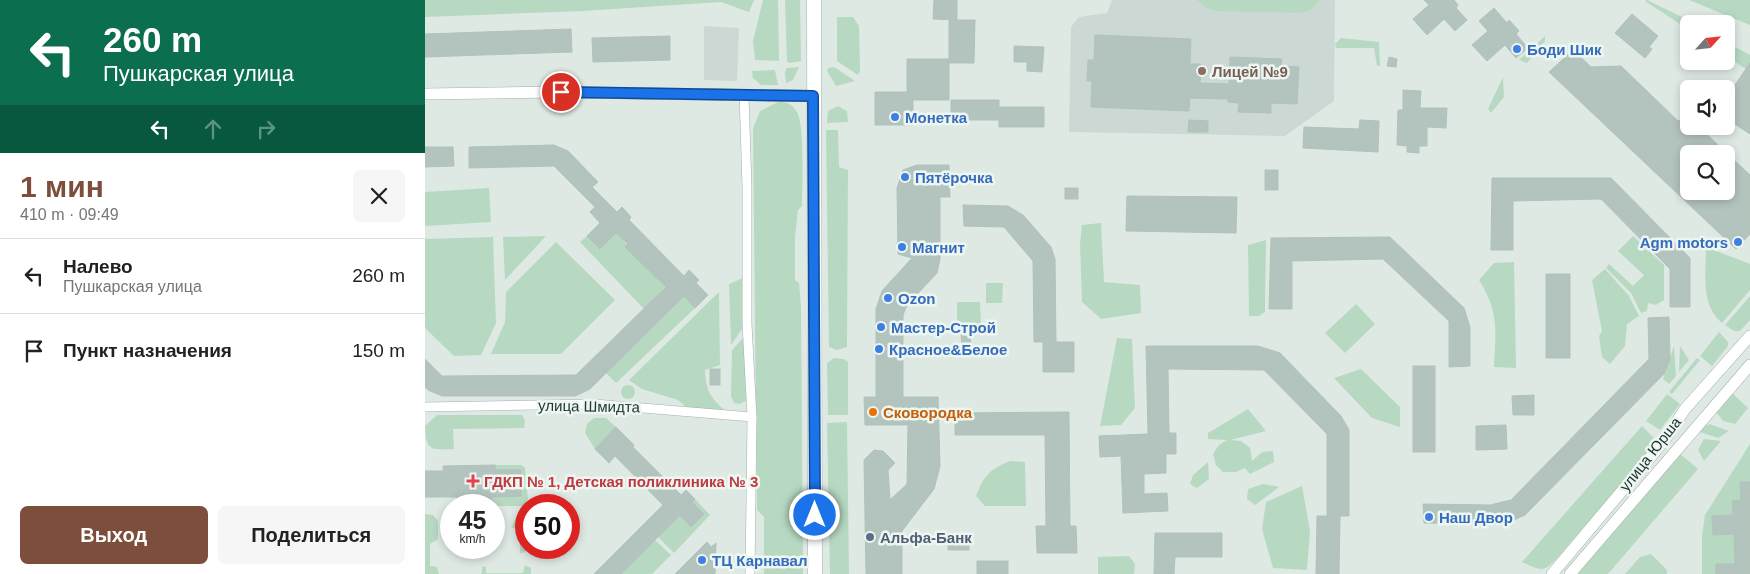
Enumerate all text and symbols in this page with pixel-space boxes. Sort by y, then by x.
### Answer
north arrow [1680,15,1735,70]
map controls [1680,15,1735,200]
icon: left [20,20,85,85]
text: 260 m [103,20,202,59]
place label: Боди Шик [1527,41,1602,58]
marker: Боди Шик [1511,43,1523,55]
text: Пушкарская улица [103,61,294,86]
place label: Лицей №9 [1212,63,1288,80]
marker: Лицей №9 [1196,65,1208,77]
pin [540,71,582,113]
icon: arrive [547,78,575,106]
button: sound [1680,80,1735,135]
place label: Монетка [905,109,968,126]
marker: Монетка [889,111,901,123]
icon: left [146,115,174,143]
icon: ahead [199,115,227,143]
icon: right [252,115,280,143]
button: search [1680,145,1735,200]
place label: Пятёрочка [915,169,993,186]
text: 1 мин [20,170,104,203]
button: close [353,170,405,222]
marker: Пятёрочка [899,171,911,183]
text: 410 m · 09:49 [20,206,119,223]
place label: Agm motors [1640,234,1728,251]
marker: Agm motors [1732,236,1744,248]
place label: Магнит [912,239,965,256]
marker: Магнит [896,241,908,253]
text: Налево [63,256,133,277]
icon: left [20,262,48,290]
text: 260 m [352,265,405,286]
text: Пушкарская улица [63,278,202,295]
place label: Ozon [898,290,936,307]
marker: Ozon [882,292,894,304]
place label: Мастер-Строй [891,319,996,336]
marker: Мастер-Строй [875,321,887,333]
icon: arrive [20,337,48,365]
text: Пункт назначения [63,340,232,361]
text: 150 m [352,340,405,361]
place label: Красное&Белое [889,341,1007,358]
marker: Красное&Белое [873,343,885,355]
street label: улица Шмидта [538,397,641,415]
place label: Сковородка [883,404,973,421]
marker: Сковородка [867,406,879,418]
street label: улица Юрша [1616,413,1685,494]
place label: ГДКП № 1, Детская поликлиника № 3 [484,473,758,490]
marker: ГДКП № 1, Детская поликлиника № 3 [466,474,480,488]
position arrow [788,488,840,540]
speed limit sign: 50 [515,494,580,559]
button: Выход [20,506,208,564]
button: Поделиться [218,506,405,564]
text: 45 [459,506,486,534]
place label: Наш Двор [1439,509,1513,526]
marker: Наш Двор [1423,511,1435,523]
place label: Альфа-Банк [880,529,972,546]
marker: Альфа-Банк [864,531,876,543]
text: km/h [459,532,486,546]
place label: ТЦ Карнавал [712,552,807,569]
marker: ТЦ Карнавал [696,554,708,566]

